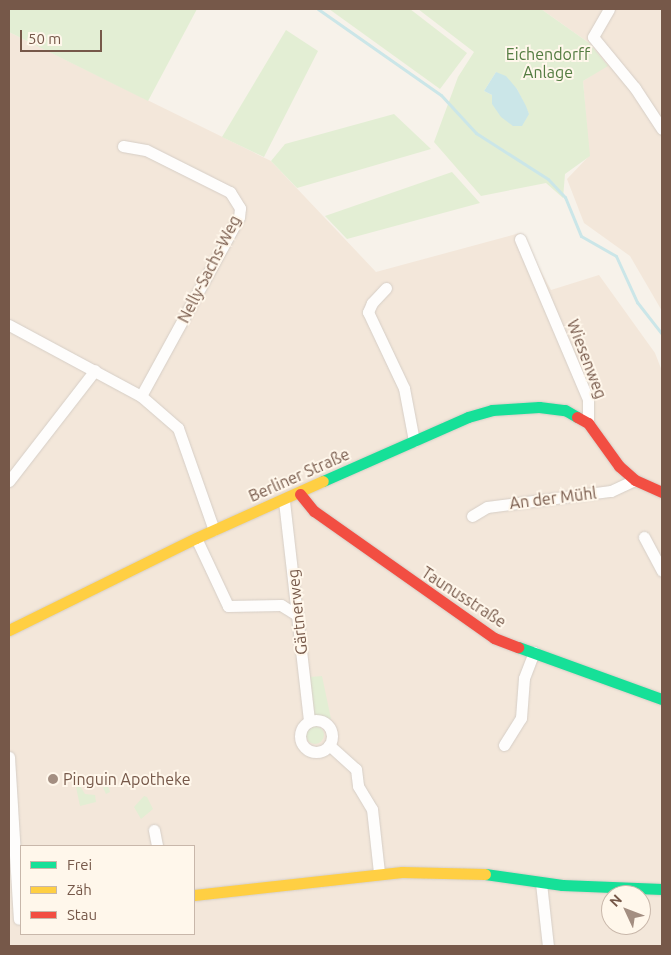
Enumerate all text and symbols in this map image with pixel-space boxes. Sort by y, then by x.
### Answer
scale bar [22,20,105,52]
text: 50 m [28,30,61,47]
park label: Eichendorff Anlage [506,44,590,82]
street label: Nelly-Sachs-Weg [174,212,244,326]
street label: Wiesenweg [563,317,611,401]
street label: Berliner Straße [246,444,352,506]
street label: An der Mühl [508,483,598,513]
street label: Taunusstraße [418,563,510,631]
street label: Gärtnerweg [283,568,311,656]
place label: Pinguin Apotheke [63,769,191,789]
marker: Pinguin Apotheke [47,773,59,785]
legend [20,845,195,935]
text: Frei [67,856,92,873]
text: Zäh [67,881,92,898]
north arrow [601,885,651,935]
text: N [606,891,625,910]
text: Stau [67,906,97,923]

